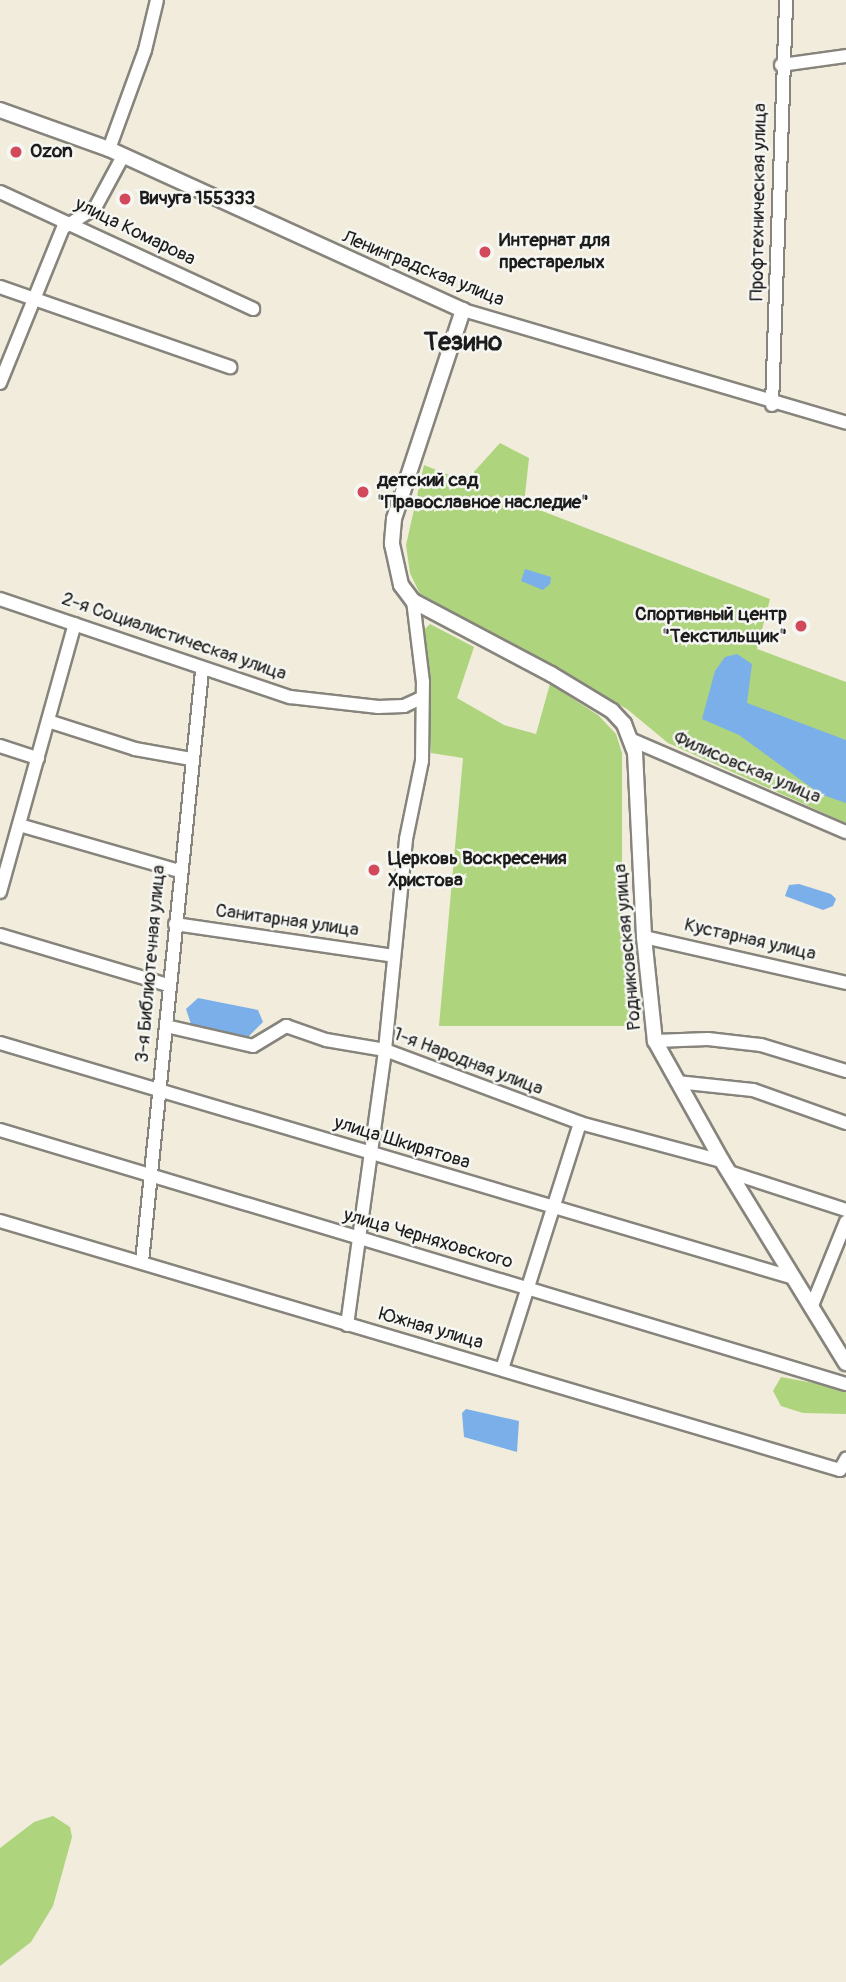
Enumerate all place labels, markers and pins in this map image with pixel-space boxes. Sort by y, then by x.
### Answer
place label: Ozon [30,141,73,163]
marker: Ozon [8,144,24,160]
place label: Вичуга 155333 [139,188,255,210]
marker: Вичуга 155333 [117,191,133,207]
place label: Интернат для престарелых [499,230,610,274]
marker: Интернат для престарелых [477,244,493,260]
place label: детский сад "Православное наследие" [377,470,589,514]
marker: детский сад "Православное наследие" [355,484,371,500]
place label: Спортивный центр "Текстильщик" [635,604,787,648]
marker: Спортивный центр "Текстильщик" [793,618,809,634]
place label: Церковь Воскресения Христова [388,848,567,892]
marker: Церковь Воскресения Христова [366,862,382,878]

